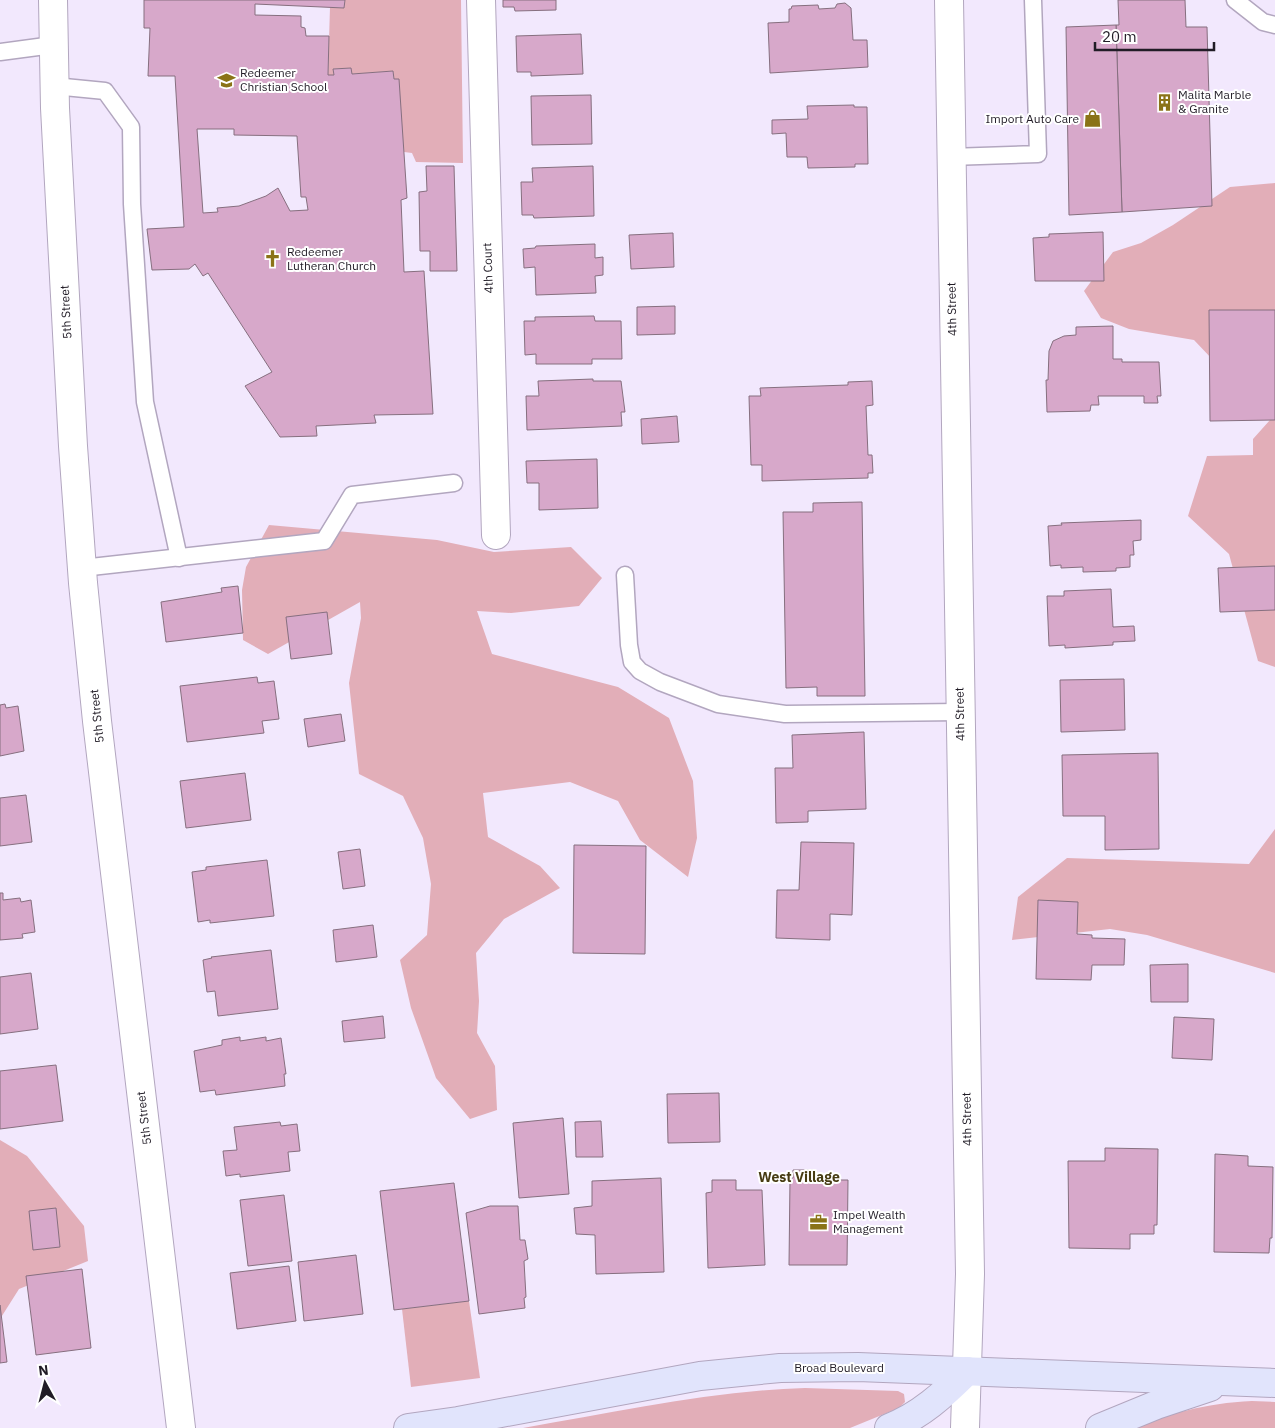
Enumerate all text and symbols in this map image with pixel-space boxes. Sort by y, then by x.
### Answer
scale bar [1095,20,1214,52]
text: 20 m [1102,27,1137,46]
place label: Redeemer Christian School [240,65,327,94]
school or university icon: Redeemer Christian School [216,70,236,90]
place label: Malita Marble & Granite [1178,87,1252,116]
building icon: Malita Marble & Granite [1154,92,1174,112]
shop icon: Import Auto Care [1083,109,1103,129]
place label: Import Auto Care [986,111,1079,126]
street label: 4th Court [479,242,496,294]
place label: Redeemer Lutheran Church [287,244,376,273]
church icon: Redeemer Lutheran Church [263,249,283,269]
street label: 4th Street [944,282,959,336]
street label: 5th Street [57,285,74,339]
street label: 4th Street [952,687,967,741]
street label: 5th Street [86,688,107,744]
street label: 5th Street [133,1090,154,1146]
street label: 4th Street [959,1092,974,1146]
district label: West Village [758,1168,840,1186]
place label: Impel Wealth Management [833,1207,906,1236]
office icon: Impel Wealth Management [809,1212,829,1232]
north arrow [20,1358,70,1408]
street label: Broad Boulevard [794,1360,884,1375]
text: N [37,1361,50,1380]

